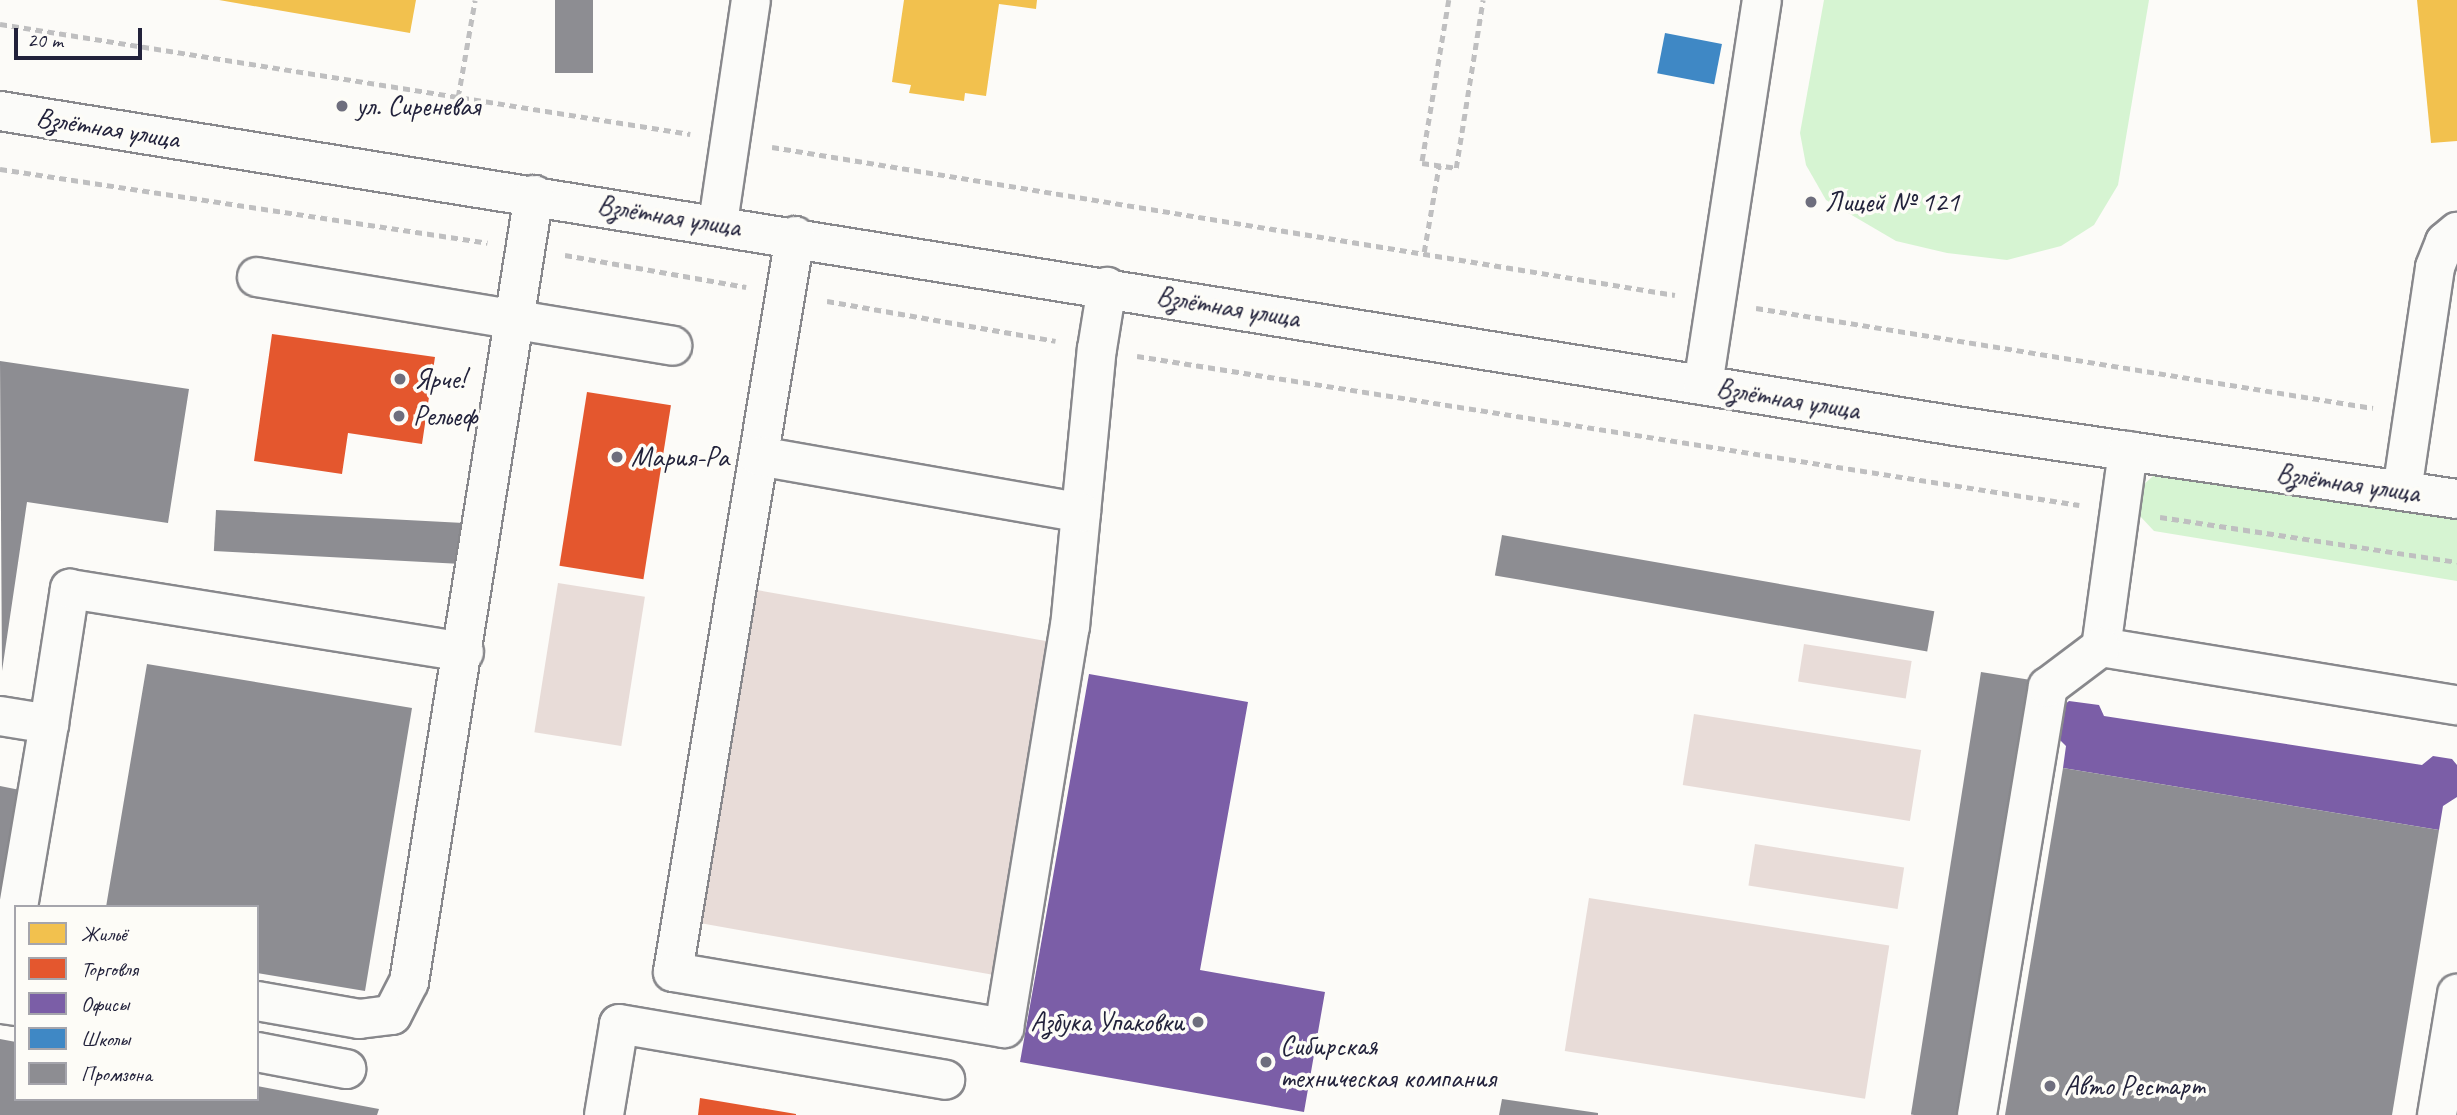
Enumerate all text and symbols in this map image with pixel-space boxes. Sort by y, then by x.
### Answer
scale bar [18,14,145,58]
text: 20 m [27,27,63,53]
place label: ул. Сиреневая [356,89,480,123]
marker: ул. Сиреневая [334,98,350,114]
street label: Взлётная улица [33,100,183,156]
place label: Лицей № 121 [1825,185,1959,219]
street label: Взлётная улица [594,188,744,244]
marker: Лицей № 121 [1803,194,1819,210]
street label: Взлётная улица [1153,279,1303,335]
place label: Ярче! [414,362,465,396]
marker: Ярче! [392,371,408,387]
street label: Взлётная улица [1713,371,1863,427]
place label: Рельеф [413,399,477,433]
marker: Рельеф [391,408,407,424]
place label: Мария-Ра [631,440,729,474]
marker: Мария-Ра [609,449,625,465]
street label: Взлётная улица [2273,456,2423,510]
legend [14,905,259,1101]
text: Жильё [81,921,127,947]
text: Торговля [81,956,138,982]
text: Офисы [81,991,129,1017]
place label: Азбука Упаковки [1032,1005,1184,1039]
marker: Азбука Упаковки [1190,1014,1206,1030]
text: Школы [81,1026,130,1052]
place label: Сибирская техническая компания [1280,1029,1493,1095]
marker: Сибирская техническая компания [1258,1054,1274,1070]
text: Промзона [81,1061,152,1087]
place label: Авто Рестарт [2064,1069,2205,1103]
marker: Авто Рестарт [2042,1078,2058,1094]

